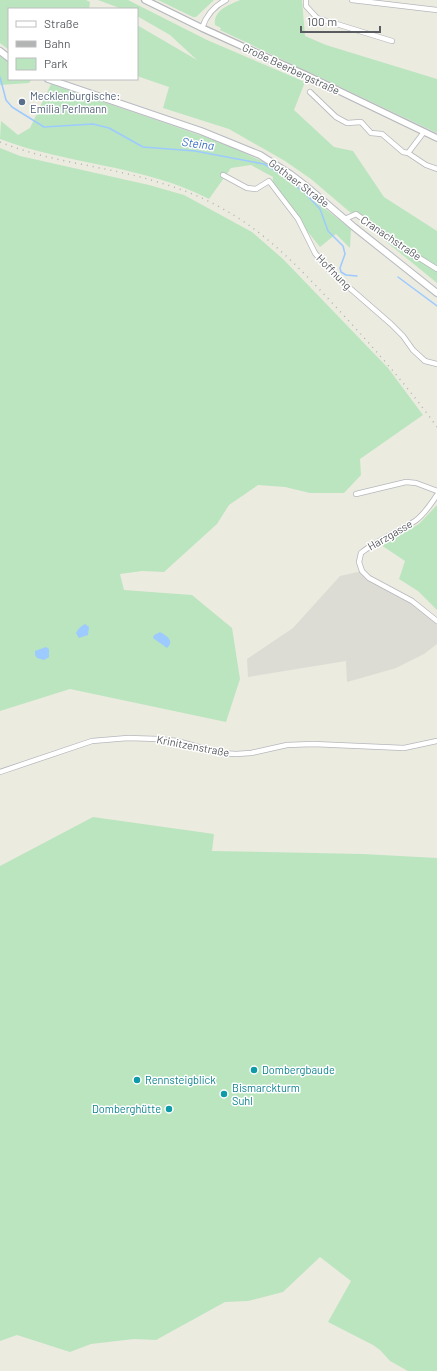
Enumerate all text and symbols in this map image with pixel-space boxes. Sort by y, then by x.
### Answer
legend [8,8,138,80]
scale bar [301,8,380,34]
text: 100 m [307,14,337,28]
text: Straße [44,16,79,30]
text: Bahn [44,36,71,50]
street label: Große Beerbergstraße [240,40,342,97]
text: Park [44,56,68,70]
place label: Mecklenburgische: Emilia Perlmann [30,89,120,115]
marker: Mecklenburgische: Emilia Perlmann [17,97,27,107]
water label: Steina [181,134,215,152]
street label: Gothaer Straße [267,156,332,210]
street label: Cranachstraße [358,213,424,263]
street label: Hoffnung [314,251,355,292]
street label: Harzgasse [365,516,415,553]
street label: Krinitzenstraße [156,732,231,759]
place label: Dombergbaude [262,1063,335,1076]
marker: Dombergbaude [249,1065,259,1075]
place label: Rennsteigblick [145,1073,216,1086]
marker: Rennsteigblick [132,1075,142,1085]
place label: Bismarckturm Suhl [232,1081,300,1107]
marker: Bismarckturm Suhl [219,1089,229,1099]
place label: Domberghütte [92,1102,161,1115]
marker: Domberghütte [164,1104,174,1114]

